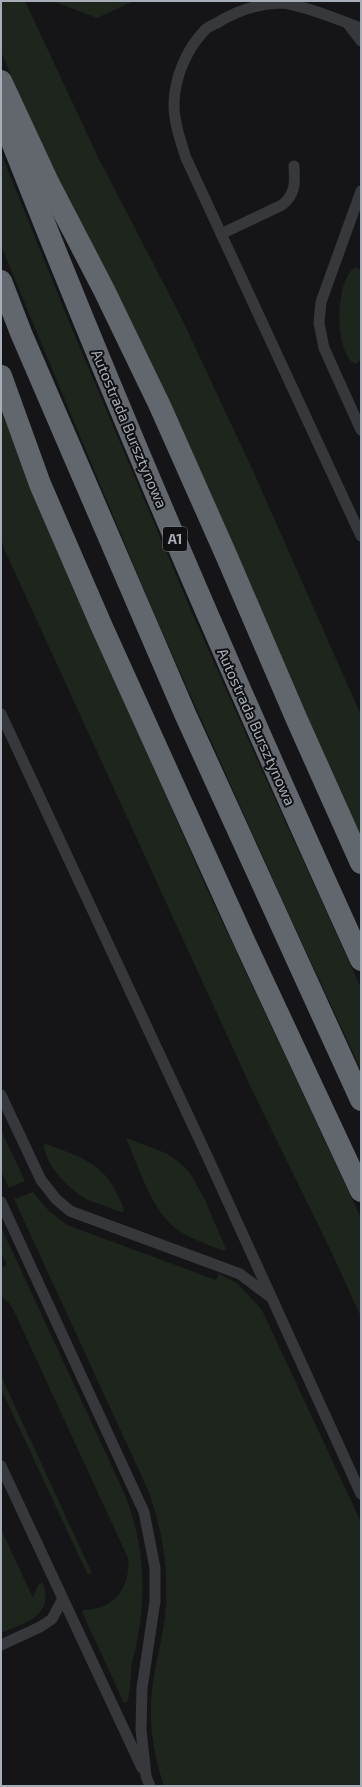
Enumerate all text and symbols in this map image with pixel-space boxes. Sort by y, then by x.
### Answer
street label: Autostrada Bursztynowa [88,347,171,511]
road number: A1 [163,527,187,551]
street label: Autostrada Bursztynowa [214,645,300,808]

